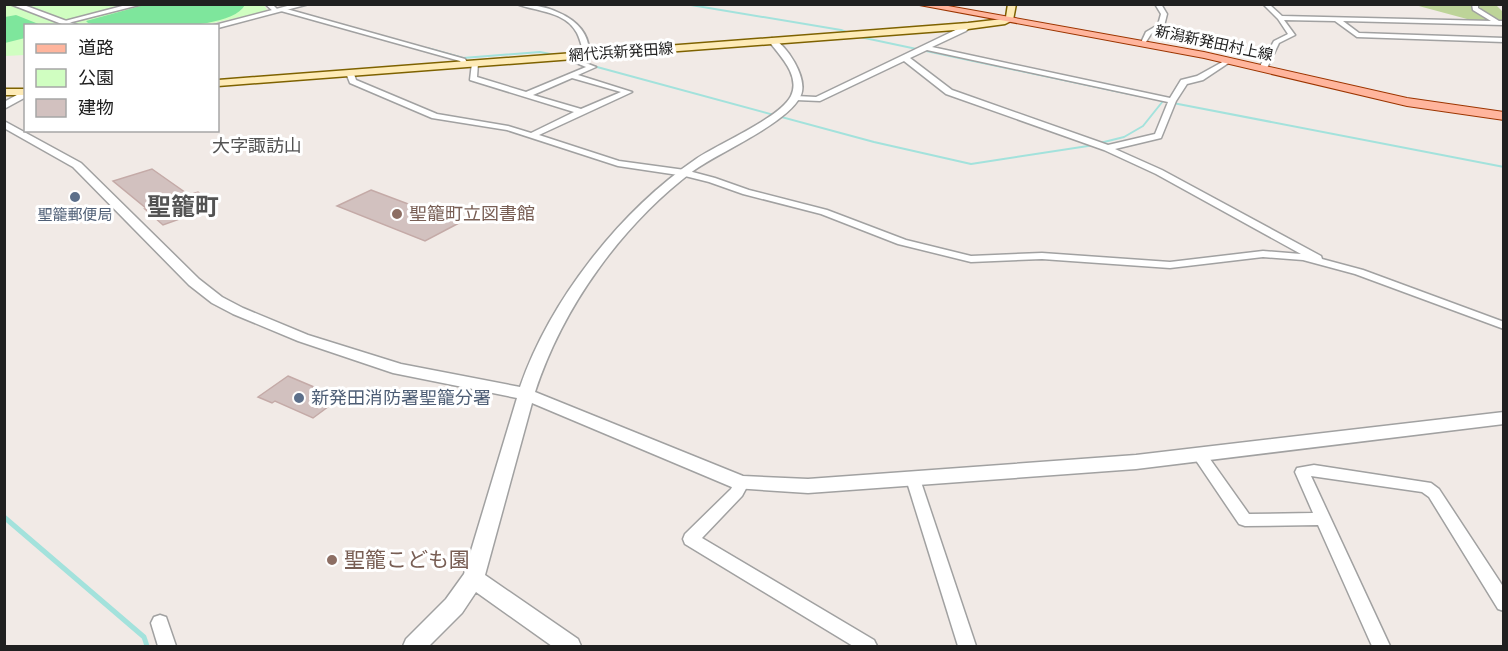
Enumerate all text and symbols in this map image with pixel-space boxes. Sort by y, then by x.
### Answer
street label: 新潟新発田村上線 [1153,22,1275,64]
legend [24,24,219,132]
text: 道路 [78,37,114,59]
street label: 網代浜新発田線 [568,39,674,65]
text: 公園 [78,67,114,89]
text: 建物 [78,97,114,119]
district label: 大字諏訪山 [212,135,302,157]
marker: 聖籠郵便局 [68,190,82,204]
district label: 聖籠町 [147,193,219,222]
place label: 聖籠町立図書館 [409,203,535,225]
place label: 聖籠郵便局 [37,206,113,224]
marker: 聖籠町立図書館 [390,207,404,221]
place label: 新発田消防署聖籠分署 [311,387,491,409]
marker: 新発田消防署聖籠分署 [292,391,306,405]
place label: 聖籠こども園 [344,548,470,573]
marker: 聖籠こども園 [325,553,339,567]

